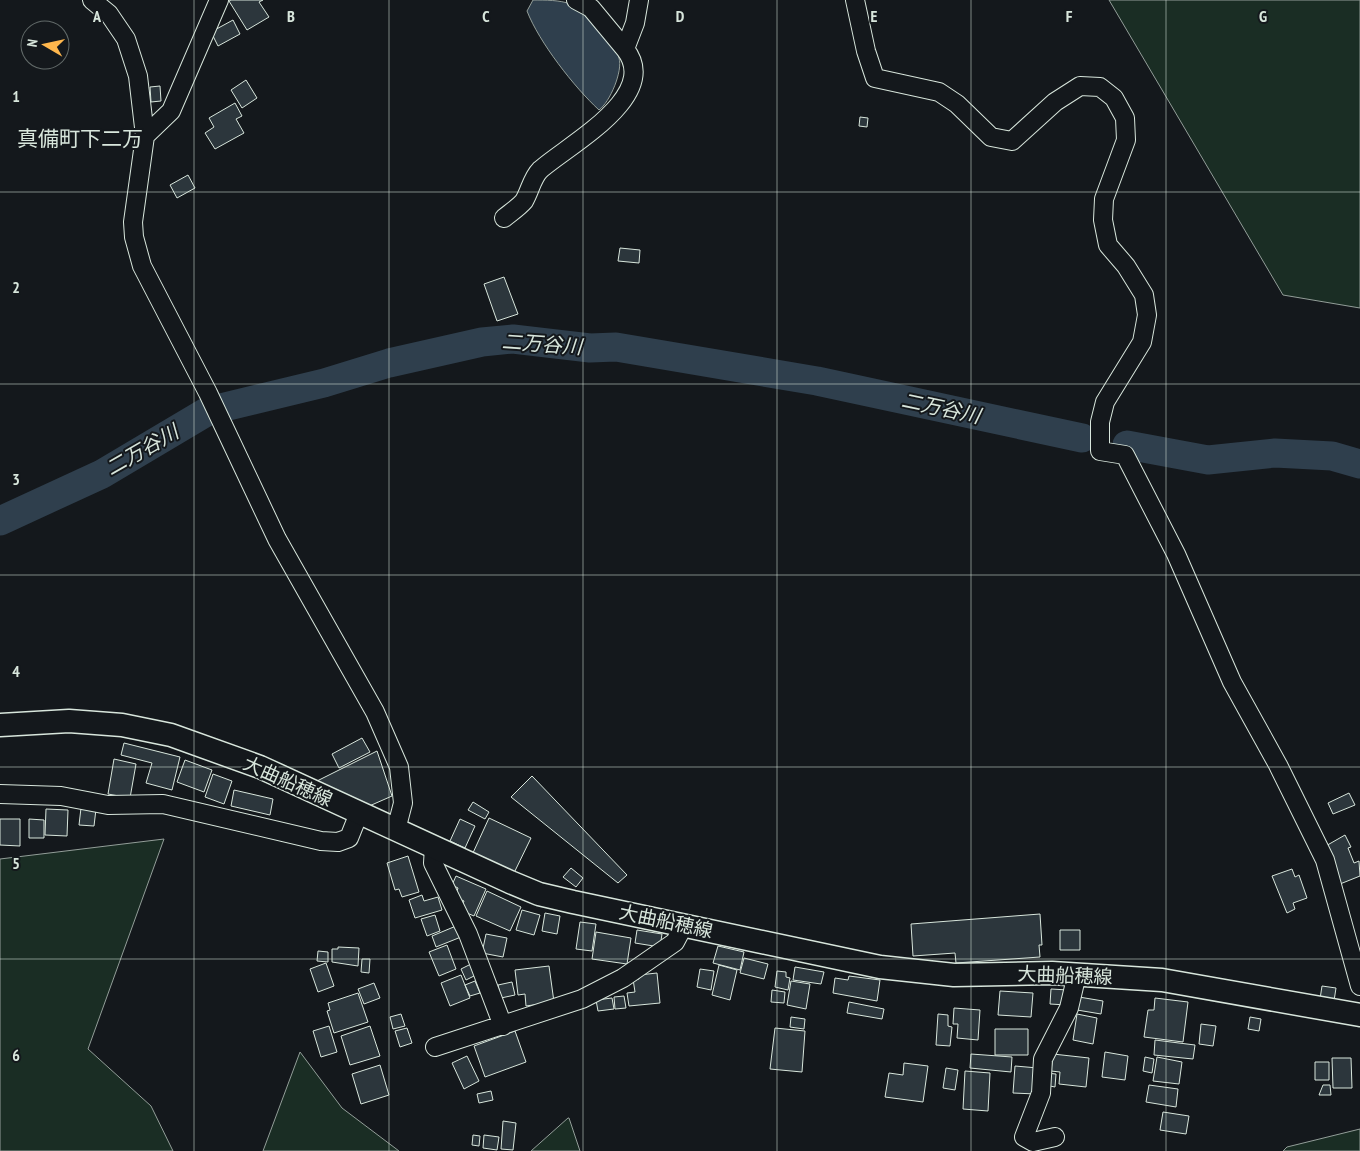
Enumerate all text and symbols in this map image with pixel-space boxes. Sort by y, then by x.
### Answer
text: A [92,6,102,26]
text: B [287,6,295,26]
text: C [482,6,490,26]
text: D [676,6,685,26]
text: E [871,6,878,26]
text: F [1066,6,1073,26]
text: G [1259,6,1267,26]
north arrow [20,20,70,70]
text: N [23,38,42,48]
text: 1 [12,86,20,106]
district label: 真備町下二万 [17,125,143,152]
text: 2 [12,277,20,297]
water label: 二万谷川 [501,328,585,360]
water label: 二万谷川 [899,387,985,429]
water label: 二万谷川 [101,418,185,481]
text: 3 [12,469,20,489]
text: 4 [12,661,20,681]
street label: 大曲船穂線 [240,751,336,811]
text: 5 [12,853,20,873]
street label: 大曲船穂線 [617,899,715,943]
street label: 大曲船穂線 [1017,961,1113,989]
text: 6 [12,1045,20,1065]

